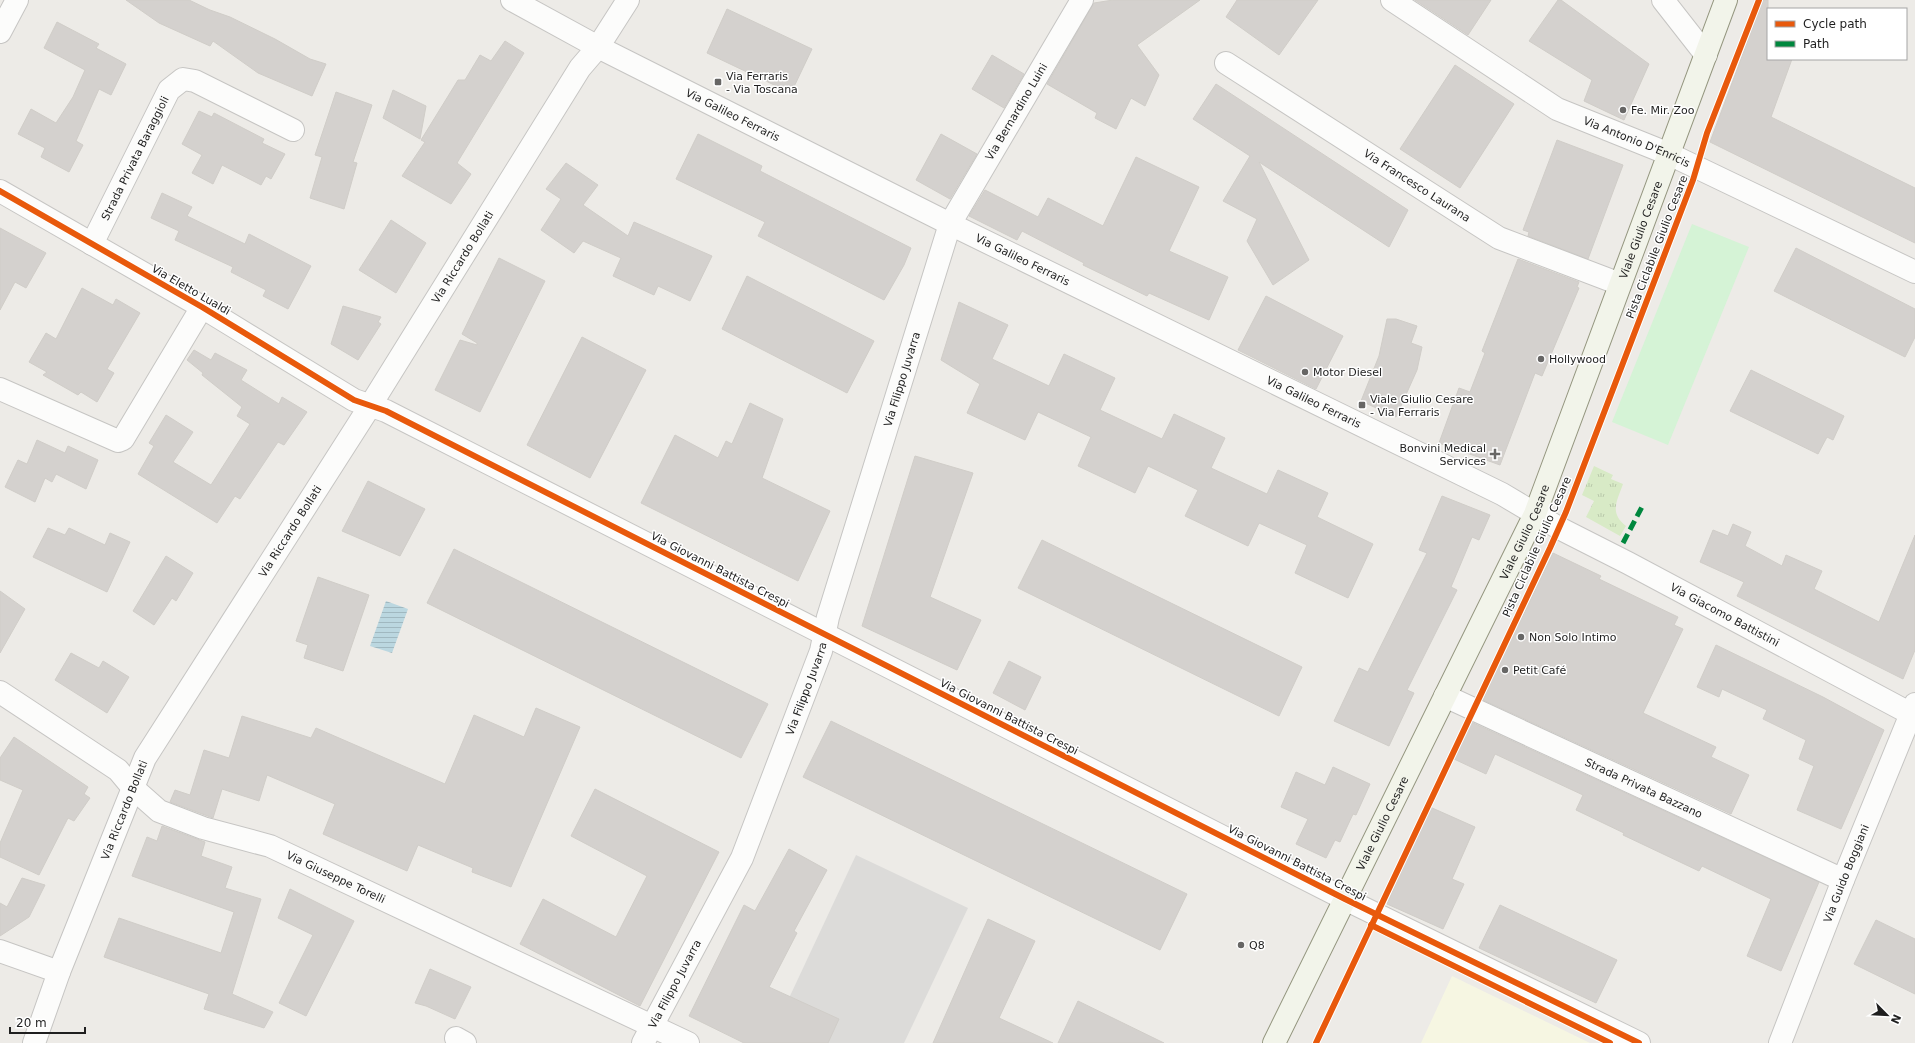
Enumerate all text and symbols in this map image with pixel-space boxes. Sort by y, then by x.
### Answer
legend [1767,8,1907,60]
text: Cycle path [1803,17,1867,31]
text: Path [1803,37,1829,51]
street label: Via Bernardino Luini [983,61,1050,163]
place label: Via Ferraris - Via Toscana [726,70,798,96]
marker: Via Ferraris - Via Toscana [713,77,723,87]
street label: Via Galileo Ferraris [684,86,782,144]
street label: Strada Privata Baraggioli [98,94,171,222]
place label: Fe. Mir. Zoo [1631,104,1695,117]
marker: Fe. Mir. Zoo [1618,105,1628,115]
street label: Via Antonio D'Enricis [1582,114,1693,170]
street label: Via Francesco Laurana [1361,147,1473,224]
street label: Pista Ciclabile Giulio Cesare [1624,173,1690,321]
street label: Viale Giulio Cesare [1616,179,1665,281]
street label: Via Riccardo Bollati [429,208,496,306]
street label: Via Galileo Ferraris [973,231,1072,288]
street label: Via Eletto Lualdi [149,262,233,318]
street label: Via Filippo Juvarra [881,330,923,428]
place label: Hollywood [1549,353,1606,366]
marker: Hollywood [1536,354,1546,364]
place label: Motor Diesel [1313,366,1382,379]
marker: Motor Diesel [1300,367,1310,377]
street label: Via Galileo Ferraris [1264,373,1363,431]
place label: Viale Giulio Cesare - Via Ferraris [1370,393,1473,419]
marker: Viale Giulio Cesare - Via Ferraris [1357,400,1367,410]
place label: Bonvini Medical Services [1400,442,1486,468]
marker: Bonvini Medical Services [1489,448,1501,460]
street label: Pista Ciclabile Giulio Cesare [1500,474,1574,619]
street label: Via Riccardo Bollati [256,483,324,580]
street label: Viale Giulio Cesare [1497,483,1552,582]
street label: Via Giovanni Battista Crespi [649,529,791,611]
street label: Via Giacomo Battistini [1668,580,1782,649]
place label: Non Solo Intimo [1529,631,1617,644]
marker: Non Solo Intimo [1516,632,1526,642]
street label: Via Filippo Juvarra [783,641,829,737]
place label: Petit Café [1513,664,1566,677]
marker: Petit Café [1500,665,1510,675]
street label: Via Giovanni Battista Crespi [938,676,1080,758]
street label: Strada Privata Bazzano [1583,755,1705,821]
street label: Via Riccardo Bollati [98,758,150,862]
street label: Viale Giulio Cesare [1354,774,1411,873]
street label: Via Giovanni Battista Crespi [1226,822,1368,904]
street label: Via Guido Boggiani [1821,822,1872,924]
street label: Via Giuseppe Torelli [284,848,387,906]
street label: Via Filippo Juvarra [646,937,704,1030]
place label: Q8 [1249,939,1265,952]
marker: Q8 [1236,940,1246,950]
north arrow [1867,995,1907,1035]
scale bar [10,1009,85,1035]
text: N [1888,1012,1903,1026]
text: 20 m [16,1016,47,1030]

